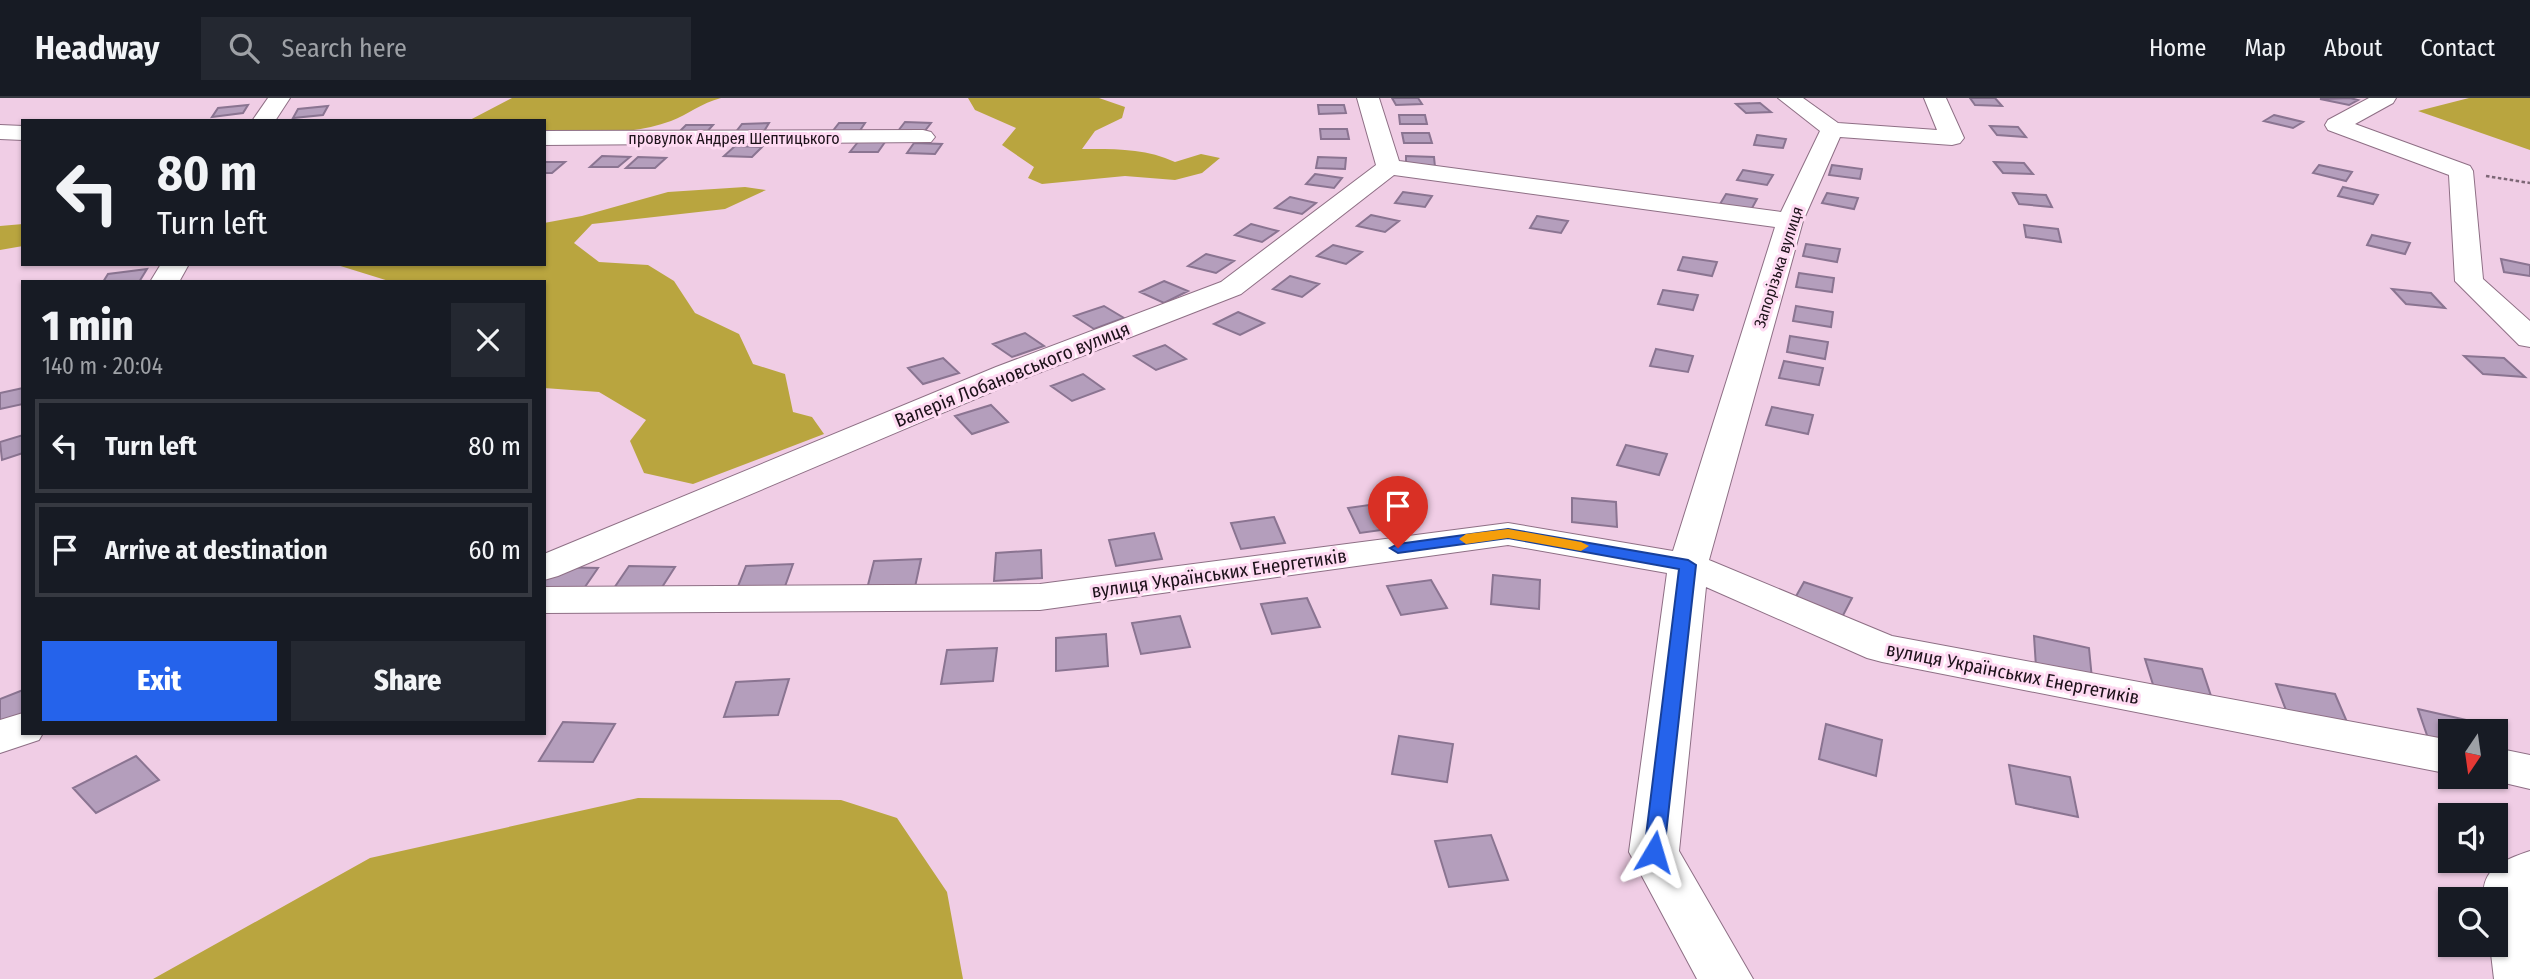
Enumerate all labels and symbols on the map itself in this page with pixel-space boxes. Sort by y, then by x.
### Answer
street label: провулок Андрея Шептицького [628,129,840,148]
street label: Запорізька вулиця [1750,204,1807,330]
street label: Валерія Лобановського вулиця [891,317,1133,432]
pin [1368,476,1428,548]
street label: вулиця Українських Енергетиків [1090,544,1348,603]
street label: вулиця Українських Енергетиків [1884,638,2141,709]
north arrow [2438,719,2508,789]
position arrow [1617,815,1691,889]

